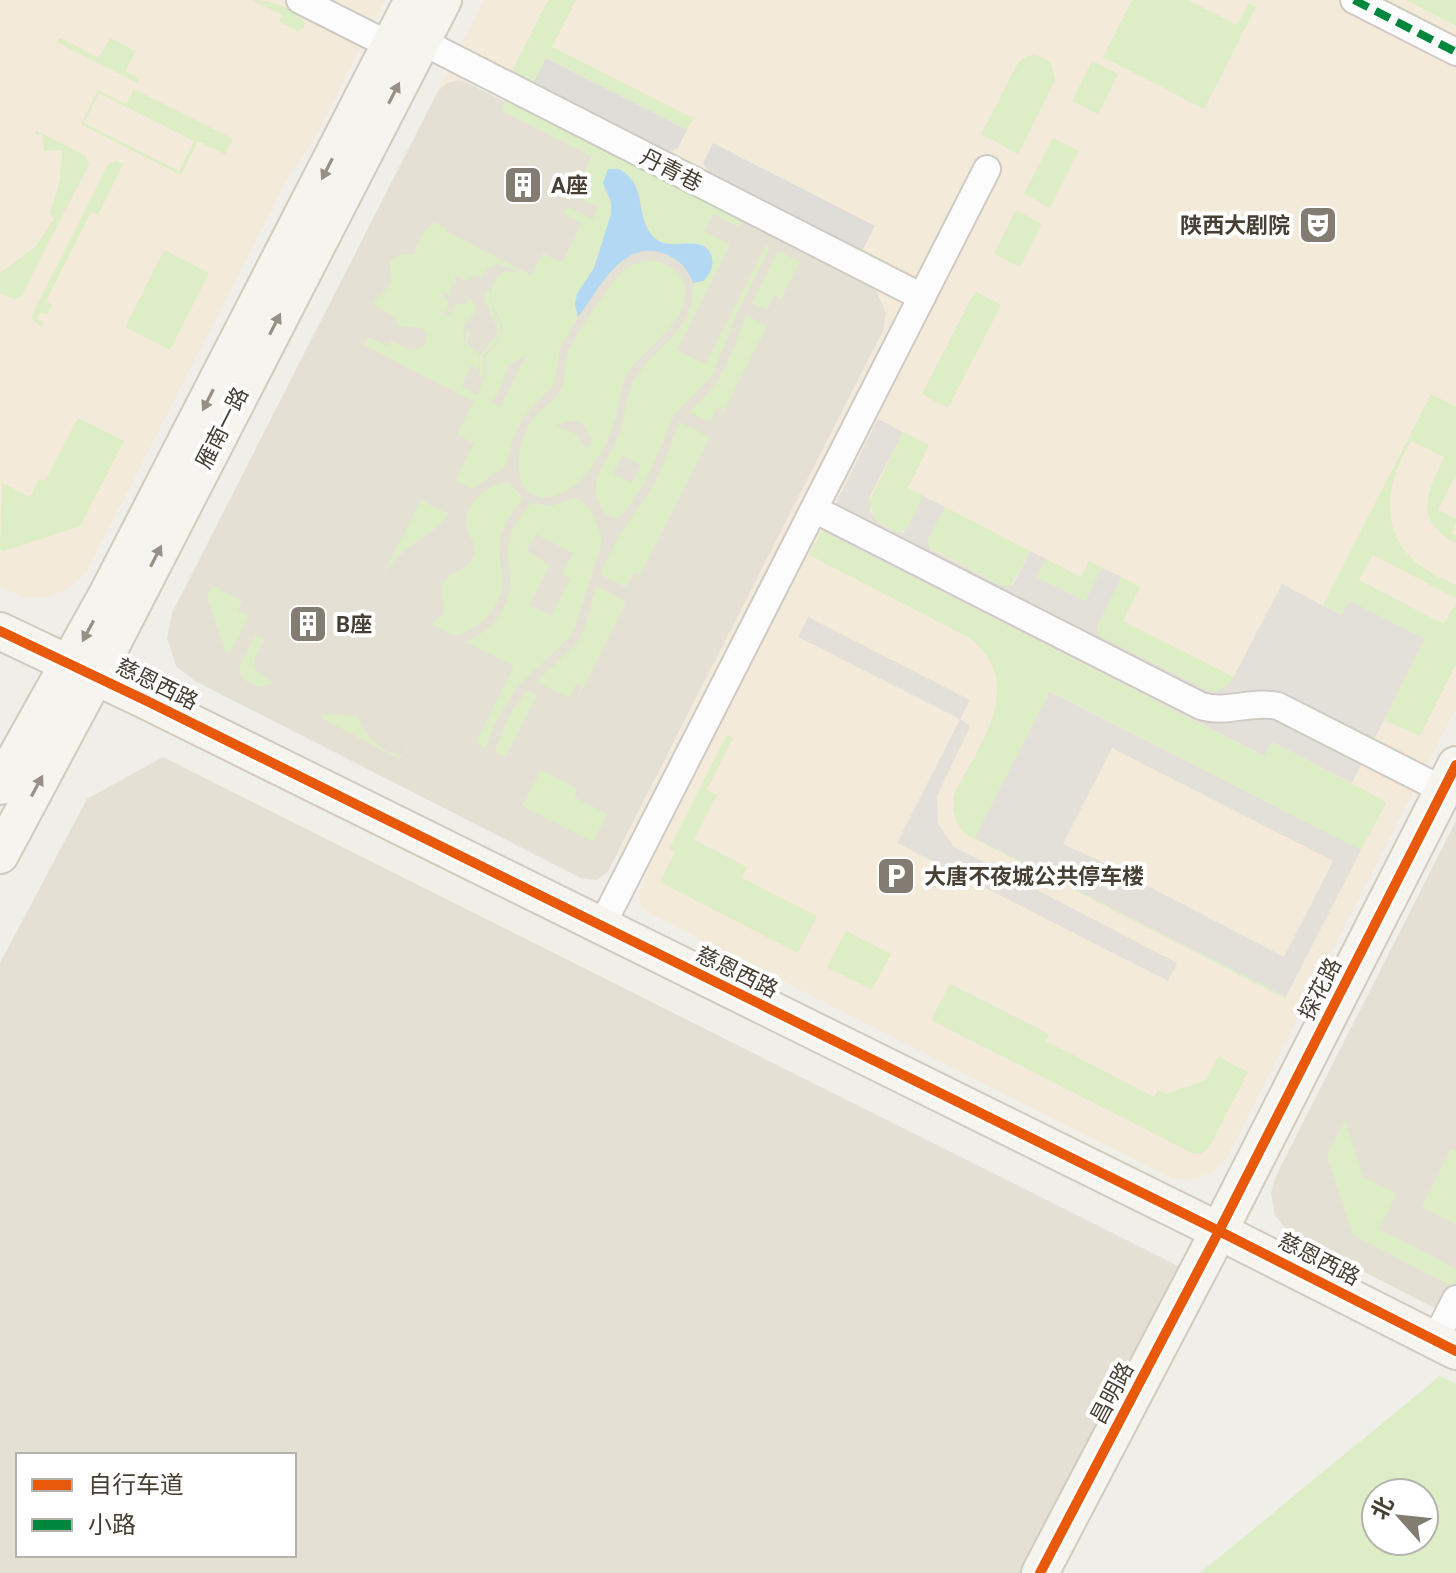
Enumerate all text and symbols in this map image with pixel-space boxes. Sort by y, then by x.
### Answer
one-way arrow [388,82,401,105]
street label: 丹青巷 [636,144,706,196]
one-way arrow [320,158,333,181]
building icon: A座 [502,164,544,206]
place label: A座 [551,173,588,198]
theatre icon: 陕西大剧院 [1297,204,1339,246]
place label: 陕西大剧院 [1180,213,1290,238]
one-way arrow [269,313,282,336]
street label: 雁南一路 [191,383,253,473]
one-way arrow [201,389,214,412]
one-way arrow [150,544,163,567]
building icon: B座 [287,603,329,645]
place label: B座 [336,612,372,637]
one-way arrow [82,620,96,642]
street label: 慈恩西路 [112,653,202,715]
one-way arrow [30,775,43,798]
parking icon: 大唐不夜城公共停车楼 [875,855,917,897]
place label: 大唐不夜城公共停车楼 [924,864,1144,889]
street label: 慈恩西路 [692,941,782,1003]
street label: 探花路 [1294,954,1346,1024]
street label: 慈恩西路 [1274,1228,1364,1290]
street label: 昌明路 [1085,1358,1139,1428]
legend [16,1453,296,1557]
text: 自行车道 [88,1471,184,1499]
north arrow [1360,1477,1440,1557]
text: 北 [1366,1493,1399,1524]
text: 小路 [88,1511,136,1539]

